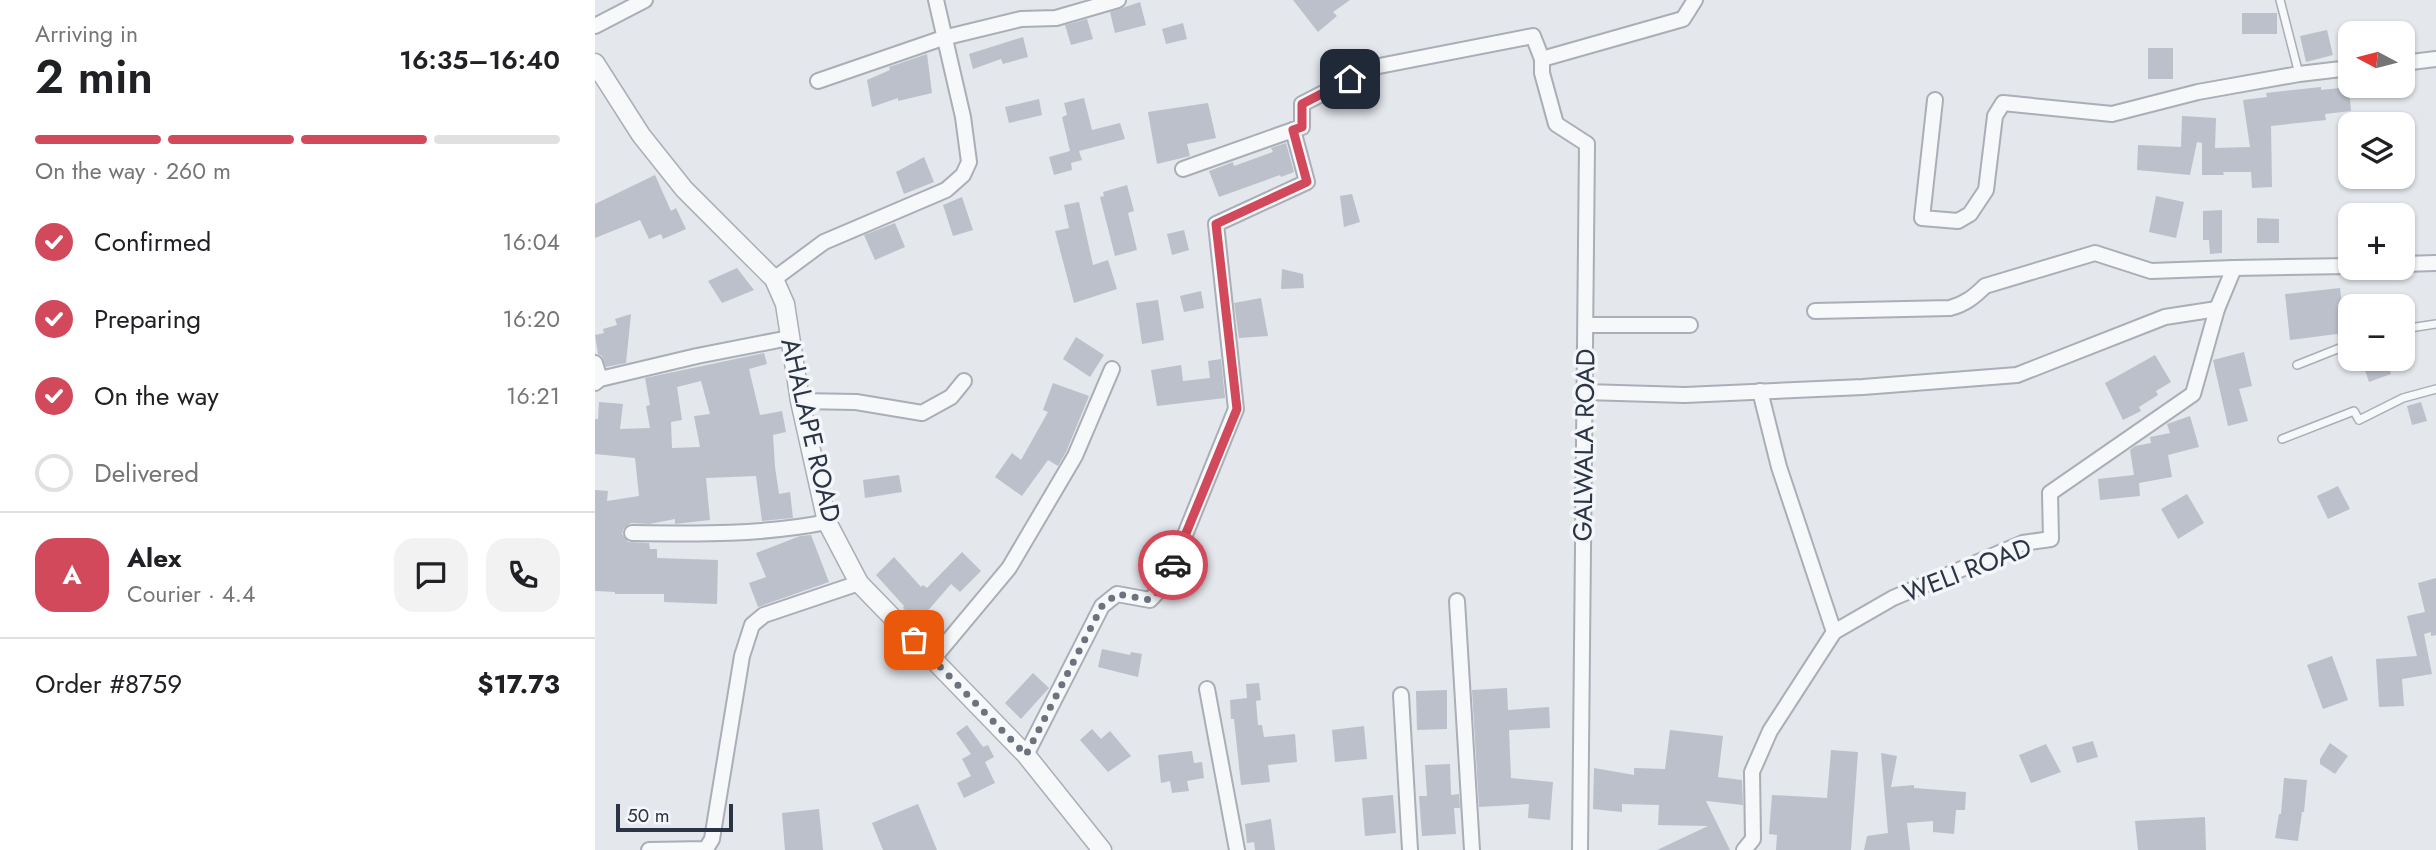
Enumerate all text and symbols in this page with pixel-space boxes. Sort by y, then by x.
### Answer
text: Arriving in [35,17,138,51]
north arrow [2338,21,2415,98]
map controls [2338,21,2415,371]
text: 16:35–16:40 [399,41,560,79]
text: 2 min [35,44,153,110]
pin [1320,49,1380,109]
icon: home [1331,60,1369,98]
button: layers [2338,112,2415,189]
text: On the way · 260 m [35,154,231,188]
button: + [2338,203,2415,280]
icon: check [35,223,73,261]
text: Confirmed [94,223,211,261]
text: 16:04 [502,225,560,259]
button: − [2338,294,2415,371]
icon: check [35,300,73,338]
text: Preparing [94,300,201,338]
text: 16:20 [503,302,560,336]
street label: AHALAPE ROAD [771,334,851,526]
street label: GALWALA ROAD [1563,348,1605,542]
icon: check [35,377,73,415]
text: On the way [94,377,219,415]
text: 16:21 [506,379,560,413]
text: Delivered [94,454,199,492]
street label: WELI ROAD [1897,528,2037,612]
courier [1138,530,1208,600]
button: chat [394,538,468,612]
button: phone [486,538,560,612]
text: Alex [127,539,181,577]
icon: car [1154,546,1192,584]
text: A [62,556,82,594]
text: Courier · 4.4 [127,577,255,611]
pin [884,610,944,670]
icon: bag [895,621,933,659]
text: Order #8759 [35,665,182,703]
text: $17.73 [477,665,560,703]
scale bar [616,801,733,833]
text: 50 m [627,802,670,829]

